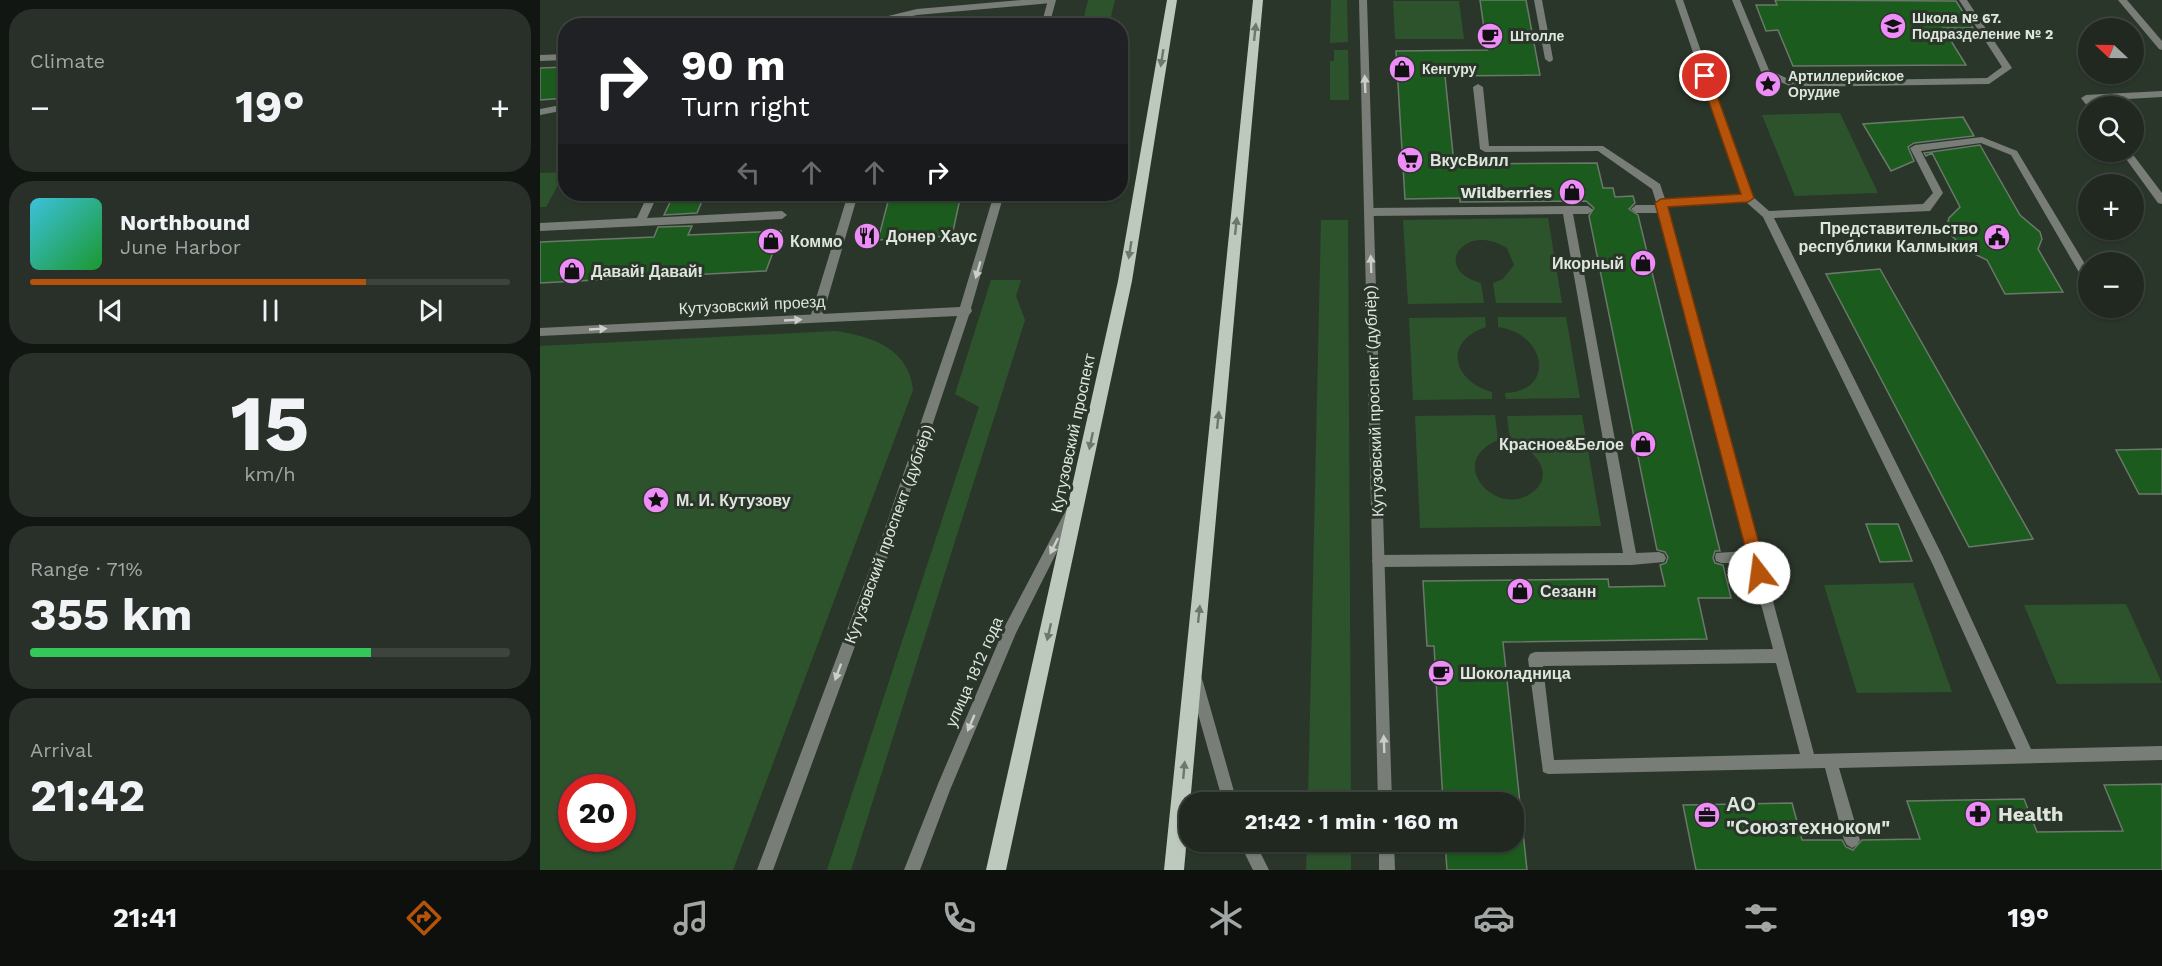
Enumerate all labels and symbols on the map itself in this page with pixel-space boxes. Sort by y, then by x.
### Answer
place label: Школа № 67. Подразделение № 2 [1912,10,2053,42]
school or university icon: Школа № 67. Подразделение № 2 [1878,11,1908,41]
north arrow [2078,18,2144,84]
cafe icon: Штолле [1475,21,1505,51]
one-way arrow [1250,23,1260,42]
place label: Штолле [1510,28,1565,44]
one-way arrow [1158,48,1167,67]
pin [1679,50,1730,101]
shop icon: Кенгуру [1387,54,1417,84]
place label: Кенгуру [1422,61,1477,77]
place label: Артиллерийское Орудие [1788,68,1904,100]
place icon: Артиллерийское Орудие [1753,69,1783,99]
one-way arrow [1361,74,1370,93]
supermarket icon: ВкусВилл [1395,145,1425,175]
place label: ВкусВилл [1430,151,1509,170]
shop icon: Wildberries [1557,177,1587,207]
place label: Wildberries [1461,183,1552,202]
one-way arrow [1231,217,1241,236]
place label: Представительство республики Калмыкия [1798,219,1978,256]
restaurant icon: Донер Хаус [852,221,882,251]
public building icon: Представительство республики Калмыкия [1982,222,2012,252]
shop icon: Коммо [756,226,786,256]
place label: Донер Хаус [886,227,977,246]
place label: Коммо [790,232,843,251]
one-way arrow [1126,241,1135,260]
shop icon: Икорный [1628,248,1658,278]
place label: Икорный [1552,254,1624,273]
one-way arrow [1366,255,1375,274]
shop icon: Давай! Давай! [557,256,587,286]
one-way arrow [973,261,982,279]
place label: Давай! Давай! [591,262,703,281]
street label: Кутузовский проспект (дублёр) [1360,285,1388,517]
street label: Кутузовский проезд [678,292,826,318]
one-way arrow [784,315,803,324]
one-way arrow [589,325,608,334]
street label: Кутузовский проспект [1047,351,1099,514]
one-way arrow [1213,411,1223,430]
street label: Кутузовский проспект (дублёр) [840,422,938,646]
shop icon: Красное&Белое [1628,429,1658,459]
one-way arrow [1086,432,1096,450]
place label: Красное&Белое [1499,435,1624,454]
place icon: М. И. Кутузову [641,485,671,515]
place label: М. И. Кутузову [676,491,791,510]
one-way arrow [1049,537,1059,555]
position arrow [1727,541,1791,605]
shop icon: Сезанн [1505,576,1535,606]
place label: Сезанн [1540,582,1596,601]
one-way arrow [1194,605,1204,624]
street label: улица 1812 года [941,614,1007,730]
one-way arrow [1044,622,1054,641]
cafe icon: Шоколадница [1426,658,1456,688]
one-way arrow [833,664,843,682]
place label: Шоколадница [1460,664,1571,683]
one-way arrow [966,714,976,732]
one-way arrow [1379,735,1389,754]
one-way arrow [1179,760,1189,779]
speed limit sign: 20 [558,774,636,852]
place label: АО "Союзтехноком" [1726,792,1890,839]
pharmacy icon: Health [1963,799,1993,829]
office icon: АО "Союзтехноком" [1692,800,1722,830]
place label: Health [1998,802,2064,826]

